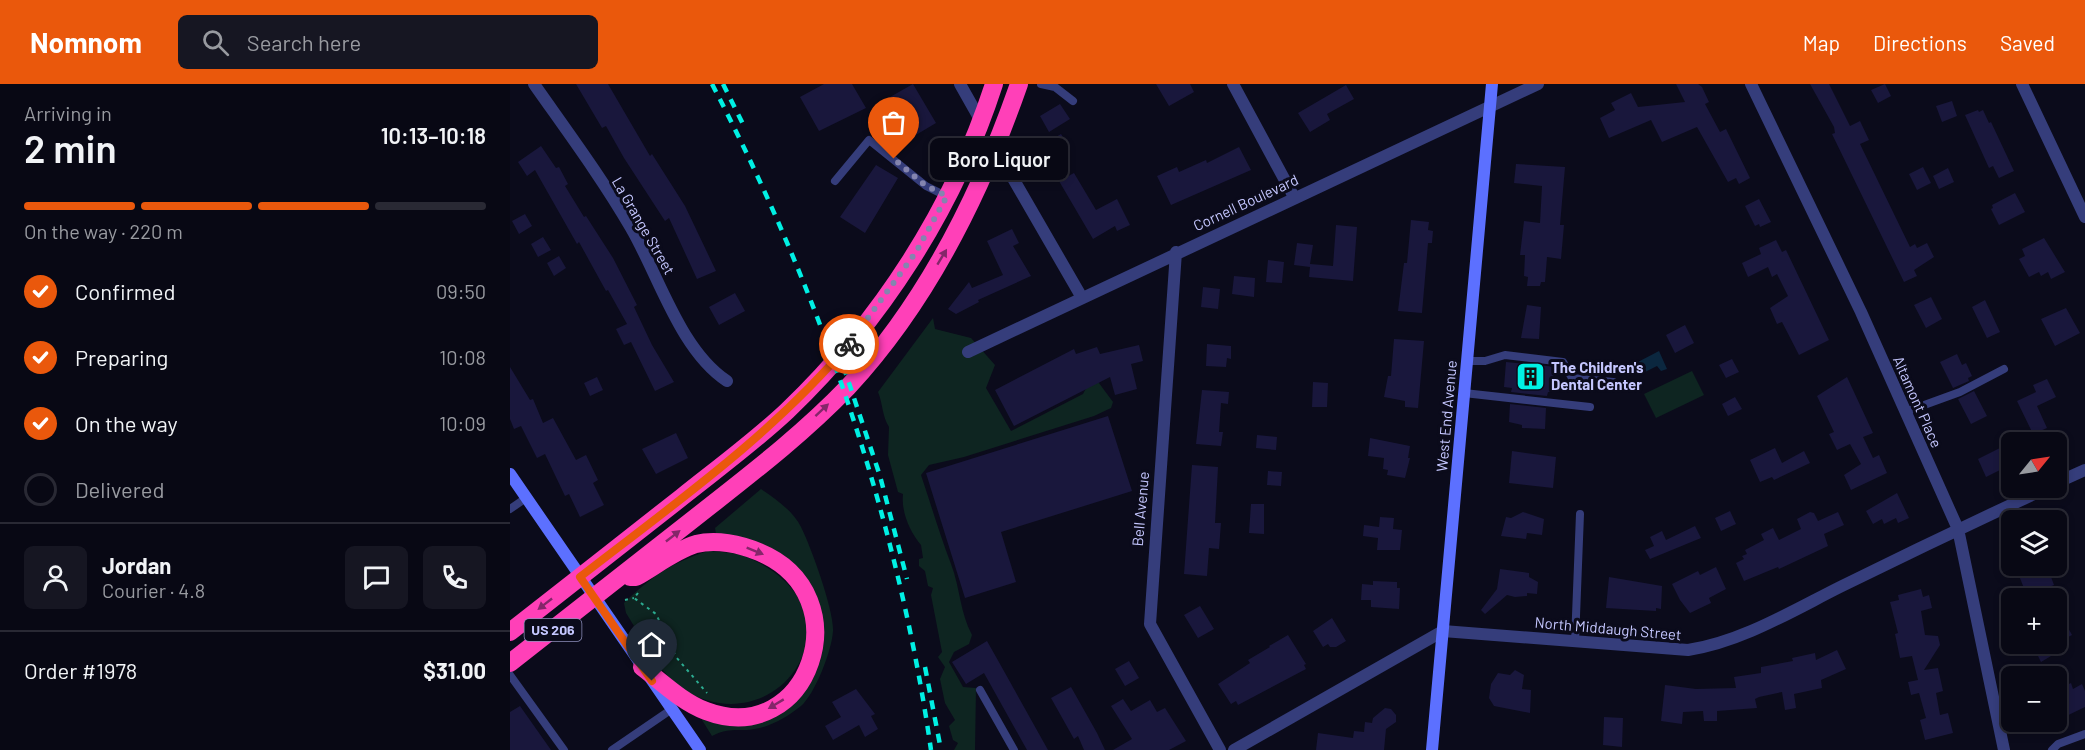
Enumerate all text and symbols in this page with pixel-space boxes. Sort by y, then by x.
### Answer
search box [178,15,598,69]
text: Nomnom [30,25,142,59]
icon: search [199,26,232,59]
text: Search here [247,29,361,55]
text: Map [1803,30,1840,55]
text: Directions [1873,30,1967,55]
text: Saved [2000,30,2055,55]
pin [868,97,919,159]
text: Arriving in [24,101,112,125]
icon: bag [877,106,910,139]
text: 10:13–10:18 [381,122,486,148]
text: 2 min [24,124,117,171]
callout: Boro Liquor [930,138,1068,180]
text: Boro Liquor [947,147,1051,171]
street label: Cornell Boulevard [1190,170,1301,234]
street label: La Grange Street [609,174,679,277]
text: On the way · 220 m [24,219,183,243]
one-way arrow [936,249,947,265]
icon: check [24,275,57,308]
text: Confirmed [75,278,175,304]
text: 09:50 [436,279,486,303]
courier [819,314,879,374]
icon: bike [833,328,866,361]
icon: check [24,341,57,374]
text: Preparing [75,344,168,370]
text: 10:08 [439,345,486,369]
street label: Altamont Place [1890,353,1946,450]
place label: The Children's Dental Center [1551,358,1644,393]
street label: West End Avenue [1432,359,1460,472]
building icon: The Children's Dental Center [1514,361,1546,393]
one-way arrow [814,404,829,417]
icon: check [24,407,57,440]
text: On the way [75,410,178,436]
text: 10:09 [439,411,486,435]
north arrow [2001,432,2067,498]
map controls [2001,432,2067,732]
street label: Bell Avenue [1128,471,1152,547]
text: Delivered [75,476,164,502]
button: layers [2001,510,2067,576]
one-way arrow [665,529,681,542]
button: person [24,546,87,609]
button: chat [345,546,408,609]
button: phone [423,546,486,609]
one-way arrow [746,547,764,556]
text: Jordan [102,552,171,578]
text: Courier · 4.8 [102,578,205,602]
button: + [2001,588,2067,654]
one-way arrow [537,598,553,611]
street label: North Middaugh Street [1534,613,1682,643]
road number: US 206 [525,619,582,641]
pin [626,619,677,681]
icon: home [635,628,668,661]
text: Order #1978 [24,657,137,683]
text: $31.00 [423,657,486,683]
button: − [2001,666,2067,732]
one-way arrow [768,698,784,709]

